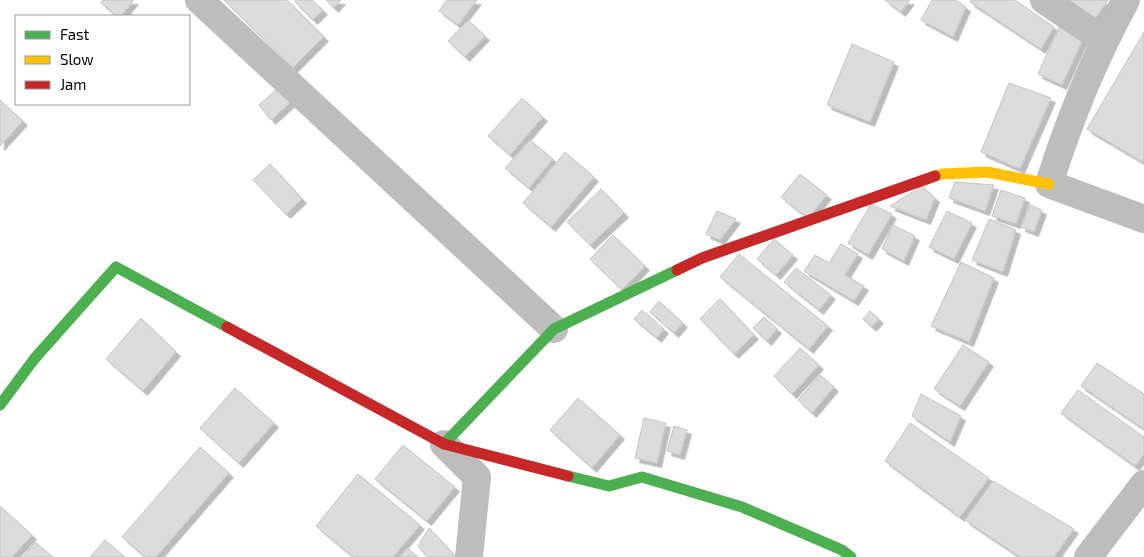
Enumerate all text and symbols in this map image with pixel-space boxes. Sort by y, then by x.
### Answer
legend [15,15,190,105]
text: Fast [60,25,90,43]
text: Slow [60,50,94,68]
text: Jam [60,75,86,93]

